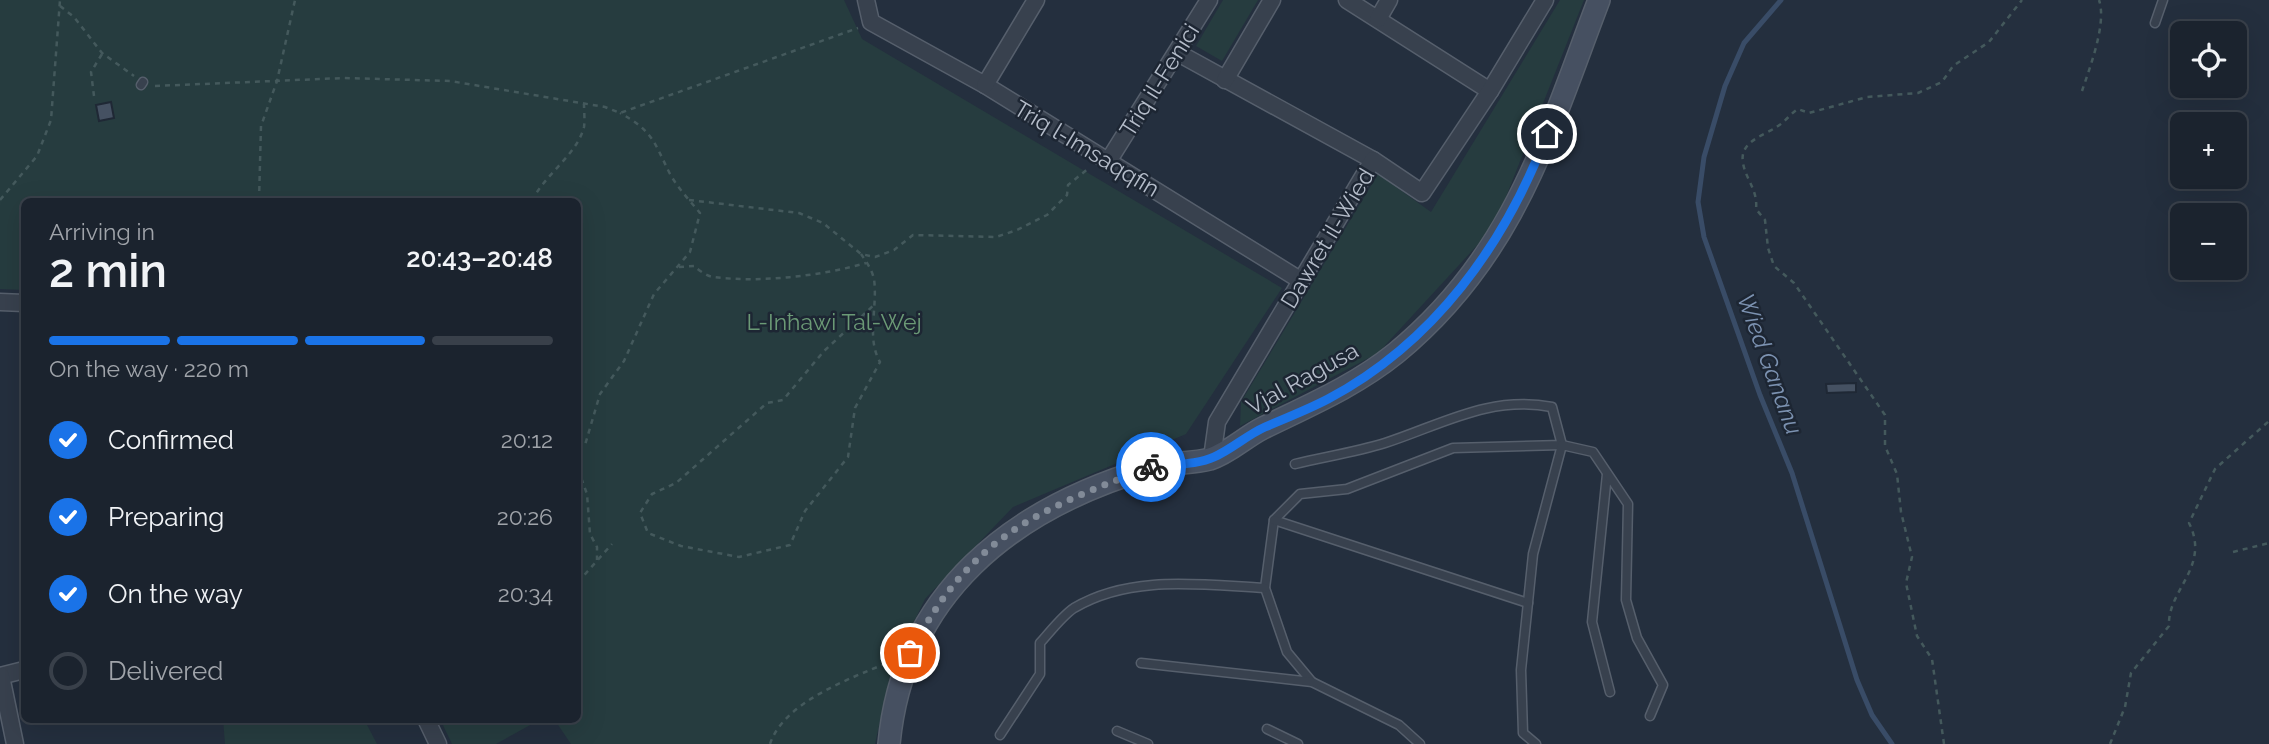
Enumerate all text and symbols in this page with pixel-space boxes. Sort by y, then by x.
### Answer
street label: Triq il-Fenici [1114,19,1204,141]
map controls [2170,21,2247,280]
button: locate [2170,21,2247,98]
street label: Triq l-Imsaqqfin [1010,94,1164,202]
pin [1517,104,1577,164]
button: + [2170,112,2247,189]
icon: home [1528,115,1566,153]
street label: Dawret il-Wied [1275,163,1379,313]
button: − [2170,203,2247,280]
text: Arriving in [49,218,155,245]
text: 20:43–20:48 [406,243,553,273]
text: 2 min [49,244,167,298]
water label: Wied Gananu [1731,290,1809,438]
park label: L-Inħawi Tal-Wej [746,308,922,335]
street label: Vjal Ragusa [1241,336,1363,420]
text: On the way · 220 m [49,355,249,382]
icon: check [49,421,87,459]
text: Confirmed [108,425,234,455]
text: 20:12 [501,426,553,453]
courier [1116,432,1186,502]
icon: bike [1132,448,1170,486]
icon: check [49,498,87,536]
text: Preparing [108,502,224,532]
text: 20:26 [497,503,553,530]
icon: check [49,575,87,613]
text: On the way [108,579,243,609]
text: 20:34 [498,580,553,607]
pin [880,623,940,683]
icon: bag [891,634,929,672]
text: Delivered [108,656,223,686]

